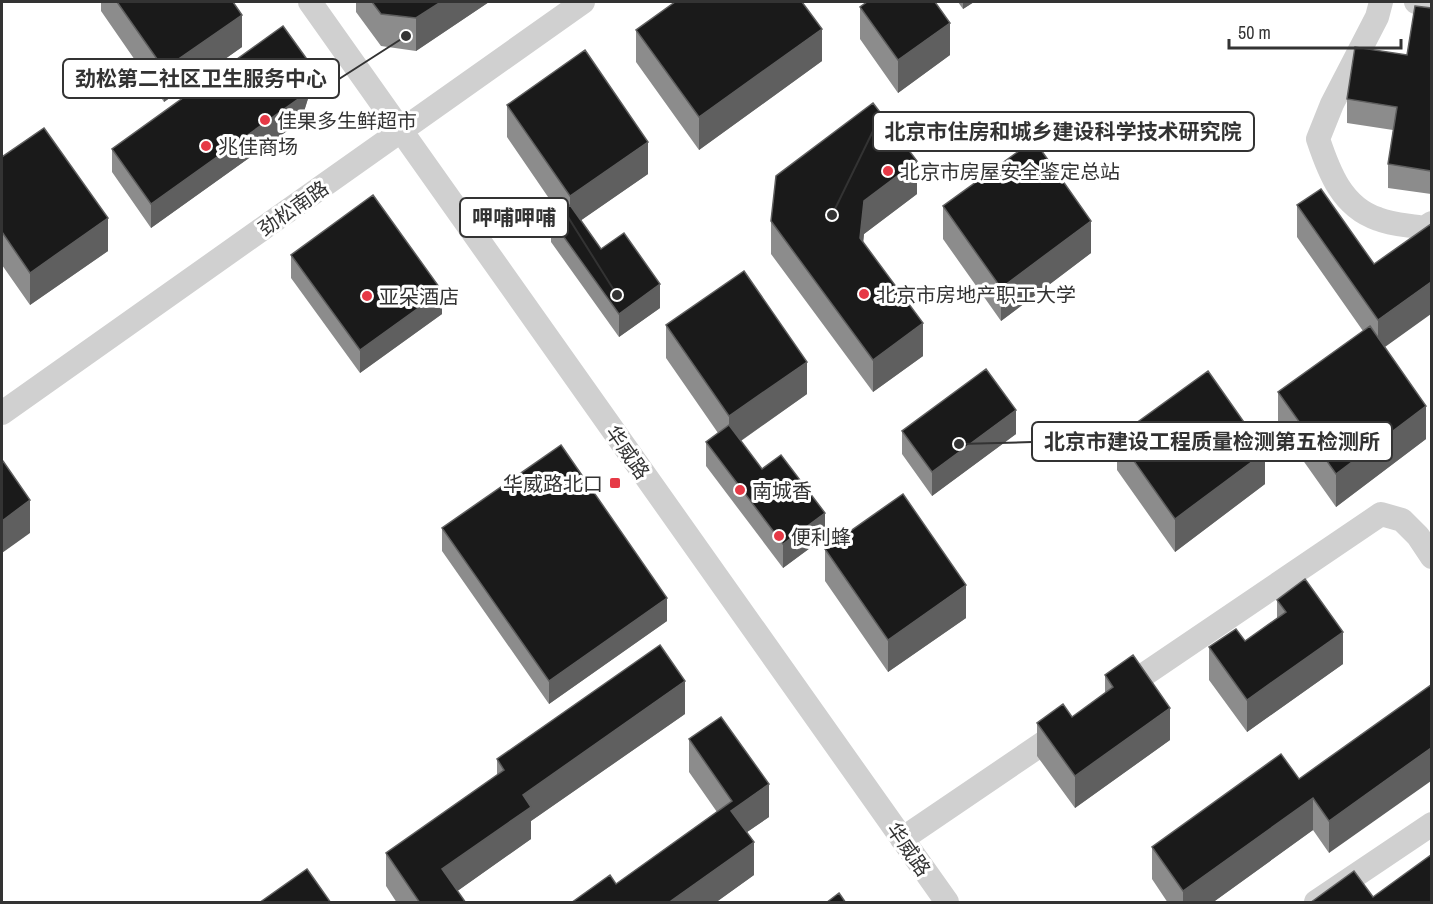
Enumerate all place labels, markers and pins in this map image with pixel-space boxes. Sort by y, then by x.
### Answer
callout: 劲松第二社区卫生服务中心 [63,59,339,98]
place label: 佳果多生鲜超市 [277,107,417,134]
callout: 北京市住房和城乡建设科学技术研究院 [873,112,1254,151]
marker: 佳果多生鲜超市 [258,113,272,127]
place label: 兆佳商场 [218,133,298,160]
marker: 兆佳商场 [199,139,213,153]
place label: 北京市房屋安全鉴定总站 [900,158,1120,185]
marker: 北京市房屋安全鉴定总站 [881,164,895,178]
callout: 呷哺呷哺 [460,198,568,237]
place label: 北京市房地产职工大学 [876,281,1076,308]
place label: 亚朵酒店 [379,283,459,310]
marker: 北京市房地产职工大学 [857,287,871,301]
marker: 亚朵酒店 [360,289,374,303]
callout: 北京市建设工程质量检测第五检测所 [1032,422,1392,461]
place label: 华威路北口 [503,470,603,497]
marker: 华威路北口 [608,476,622,490]
place label: 南城香 [752,477,812,504]
marker: 南城香 [733,483,747,497]
place label: 便利蜂 [791,523,851,550]
marker: 便利蜂 [772,529,786,543]

